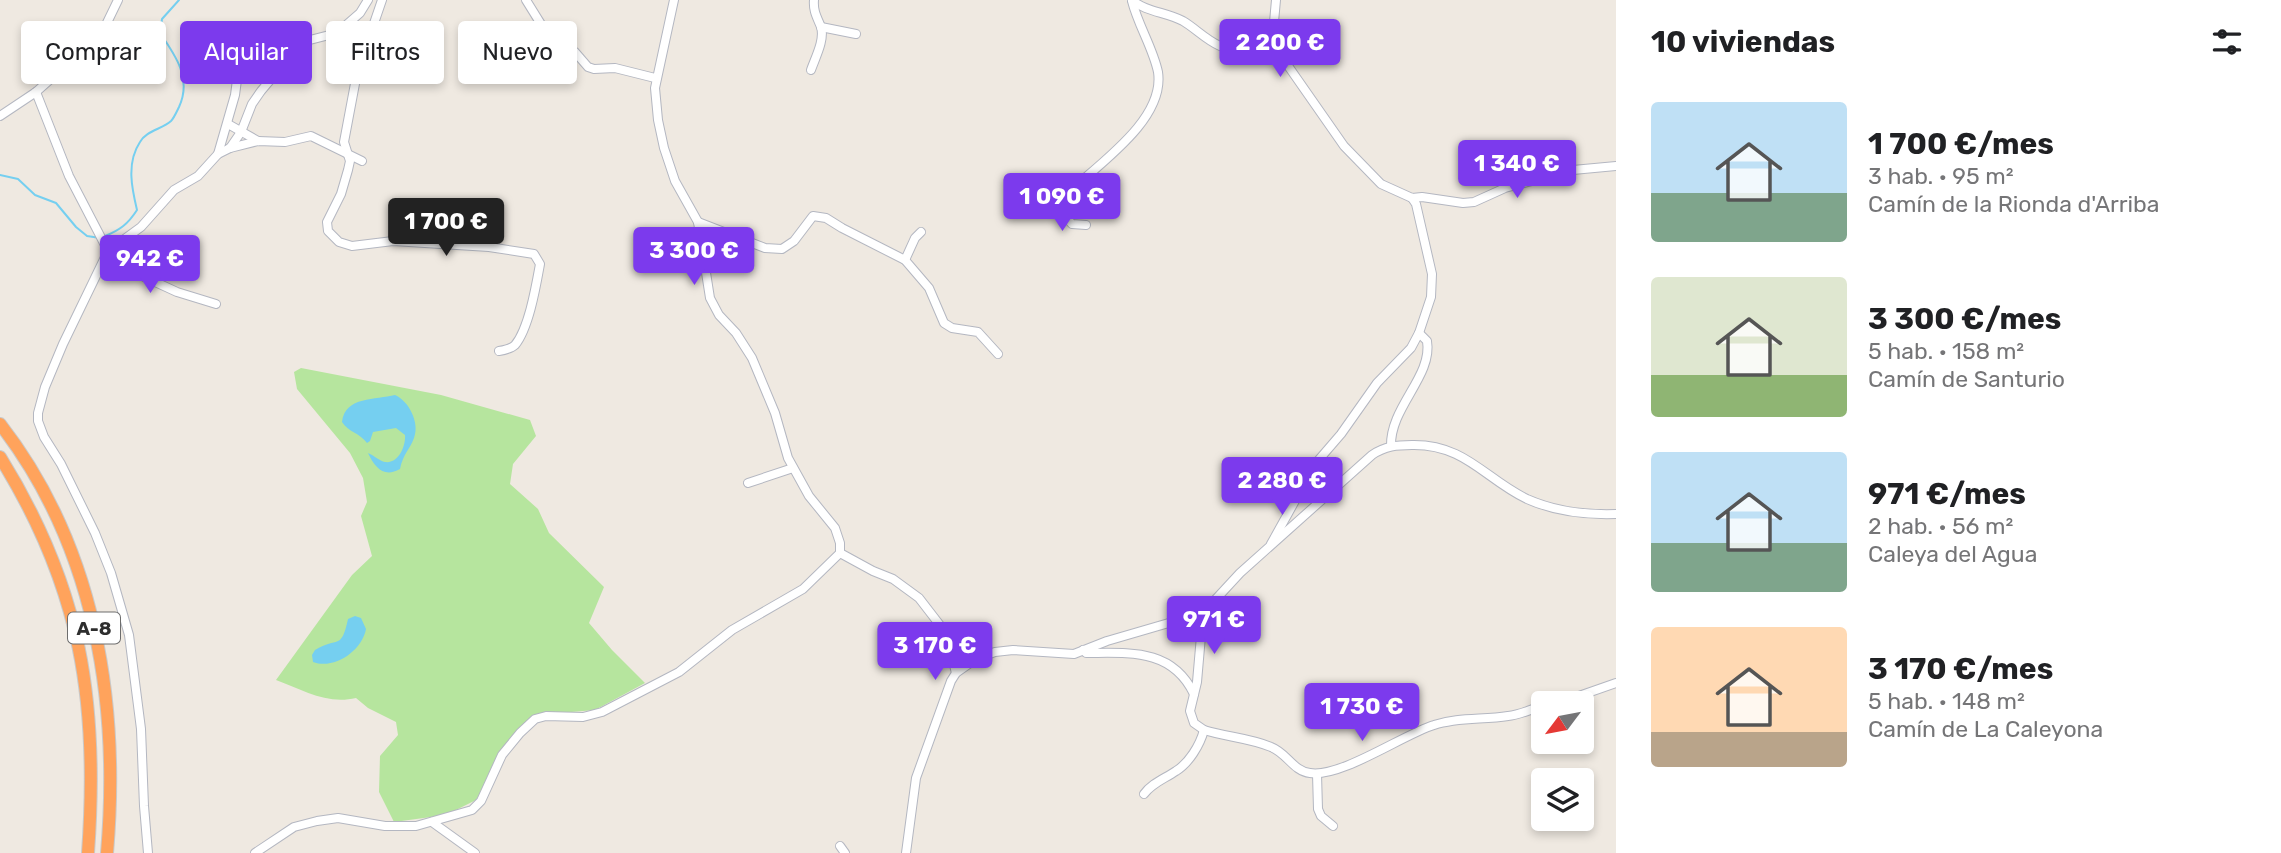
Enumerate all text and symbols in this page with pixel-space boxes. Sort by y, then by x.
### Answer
pin: 2 200 € [1215,20,1345,79]
chip: Comprar [21,21,166,84]
chip: Alquilar [180,21,312,84]
chip: Filtros [326,21,444,84]
chip: Nuevo [458,21,577,84]
icon: filters [2208,23,2246,61]
text: 10 viviendas [1651,24,1835,60]
text: 2 200 € [1235,28,1325,56]
text: 1 700 €/mes [1868,126,2054,162]
icon: home [1707,130,1791,214]
pin: 1 340 € [1452,140,1582,200]
text: 1 340 € [1474,149,1560,177]
text: 3 hab. · 95 m² [1868,162,2014,190]
pin: 1 090 € [997,174,1127,233]
text: 1 090 € [1019,182,1105,210]
text: Camín de la Rionda d'Arriba [1868,190,2160,218]
pin: 1 700 € [381,198,511,258]
text: 1 700 € [404,207,488,235]
pin: 3 300 € [629,228,759,287]
pin: 942 € [101,236,199,295]
text: 3 300 € [649,236,739,264]
text: 942 € [116,244,184,272]
text: 3 300 €/mes [1868,301,2061,337]
icon: home [1707,305,1791,389]
text: 5 hab. · 158 m² [1868,337,2024,365]
text: Camín de Santurio [1868,365,2065,393]
pin: 2 280 € [1217,458,1347,517]
text: 2 280 € [1238,466,1326,494]
text: 971 €/mes [1868,476,2026,512]
icon: home [1707,480,1791,564]
text: 2 hab. · 56 m² [1868,512,2013,540]
text: Caleya del Agua [1868,540,2037,568]
pin: 971 € [1165,596,1263,656]
text: 971 € [1183,605,1245,633]
road number: A-8 [68,612,120,643]
pin: 3 170 € [870,622,1000,682]
text: 3 170 € [893,631,977,659]
text: 3 170 €/mes [1868,651,2053,687]
icon: home [1707,655,1791,739]
pin: 1 730 € [1297,684,1427,743]
text: 5 hab. · 148 m² [1868,687,2025,715]
north arrow [1531,691,1594,754]
map controls [1531,691,1594,831]
text: 1 730 € [1320,692,1404,720]
text: Camín de La Caleyona [1868,715,2103,743]
button: layers [1531,768,1594,831]

